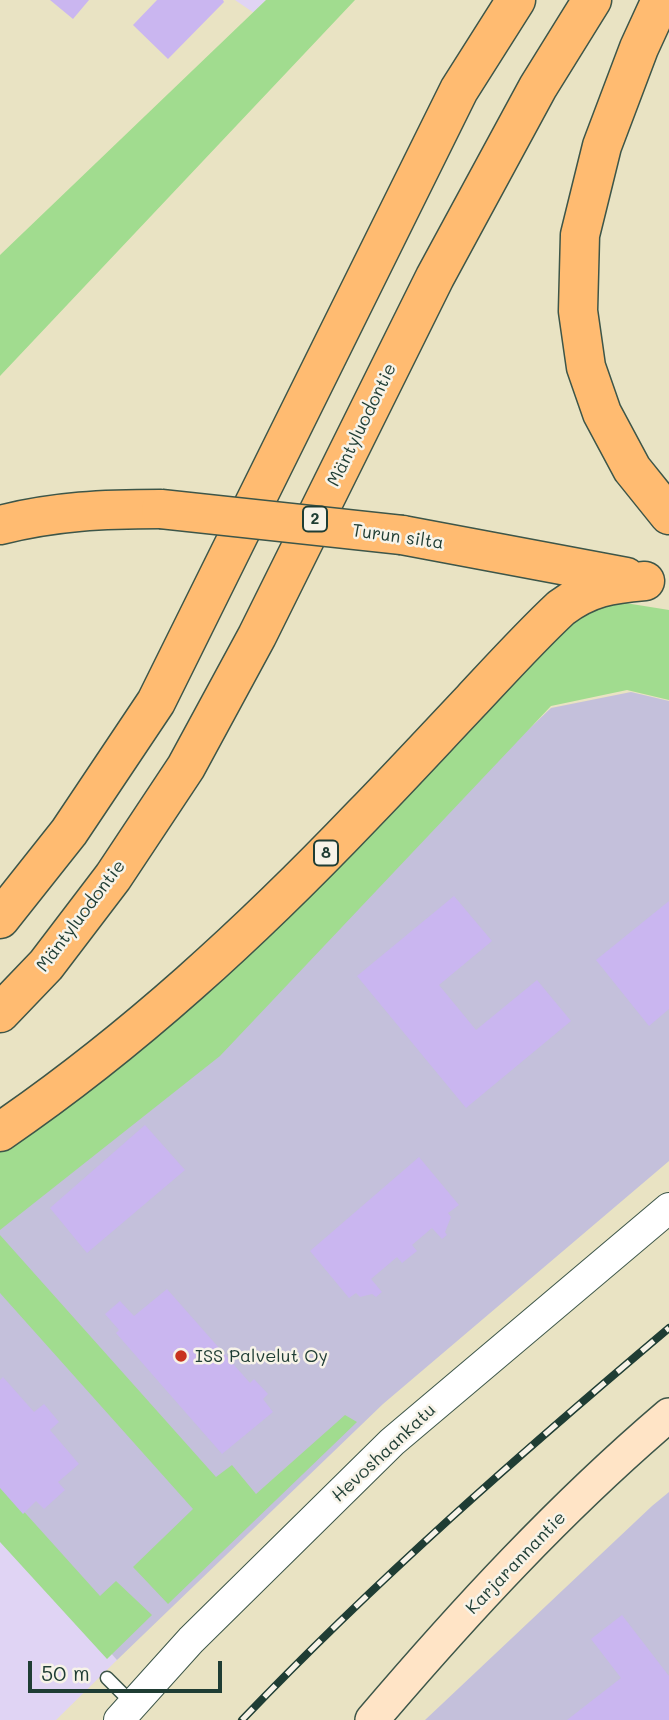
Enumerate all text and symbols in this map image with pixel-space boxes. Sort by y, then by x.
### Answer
street label: Mäntyluodontie [323,360,401,490]
road number: 2 [303,506,327,532]
street label: Turun silta [351,520,445,554]
road number: 8 [314,840,338,866]
street label: Mäntyluodontie [32,856,130,976]
place label: ISS Palvelut Oy [195,1345,328,1367]
marker: ISS Palvelut Oy [173,1348,189,1364]
street label: Hevoshaankatu [328,1399,440,1507]
street label: Karjarannantie [462,1507,570,1619]
scale bar [32,1646,226,1690]
text: 50 m [41,1659,90,1686]

